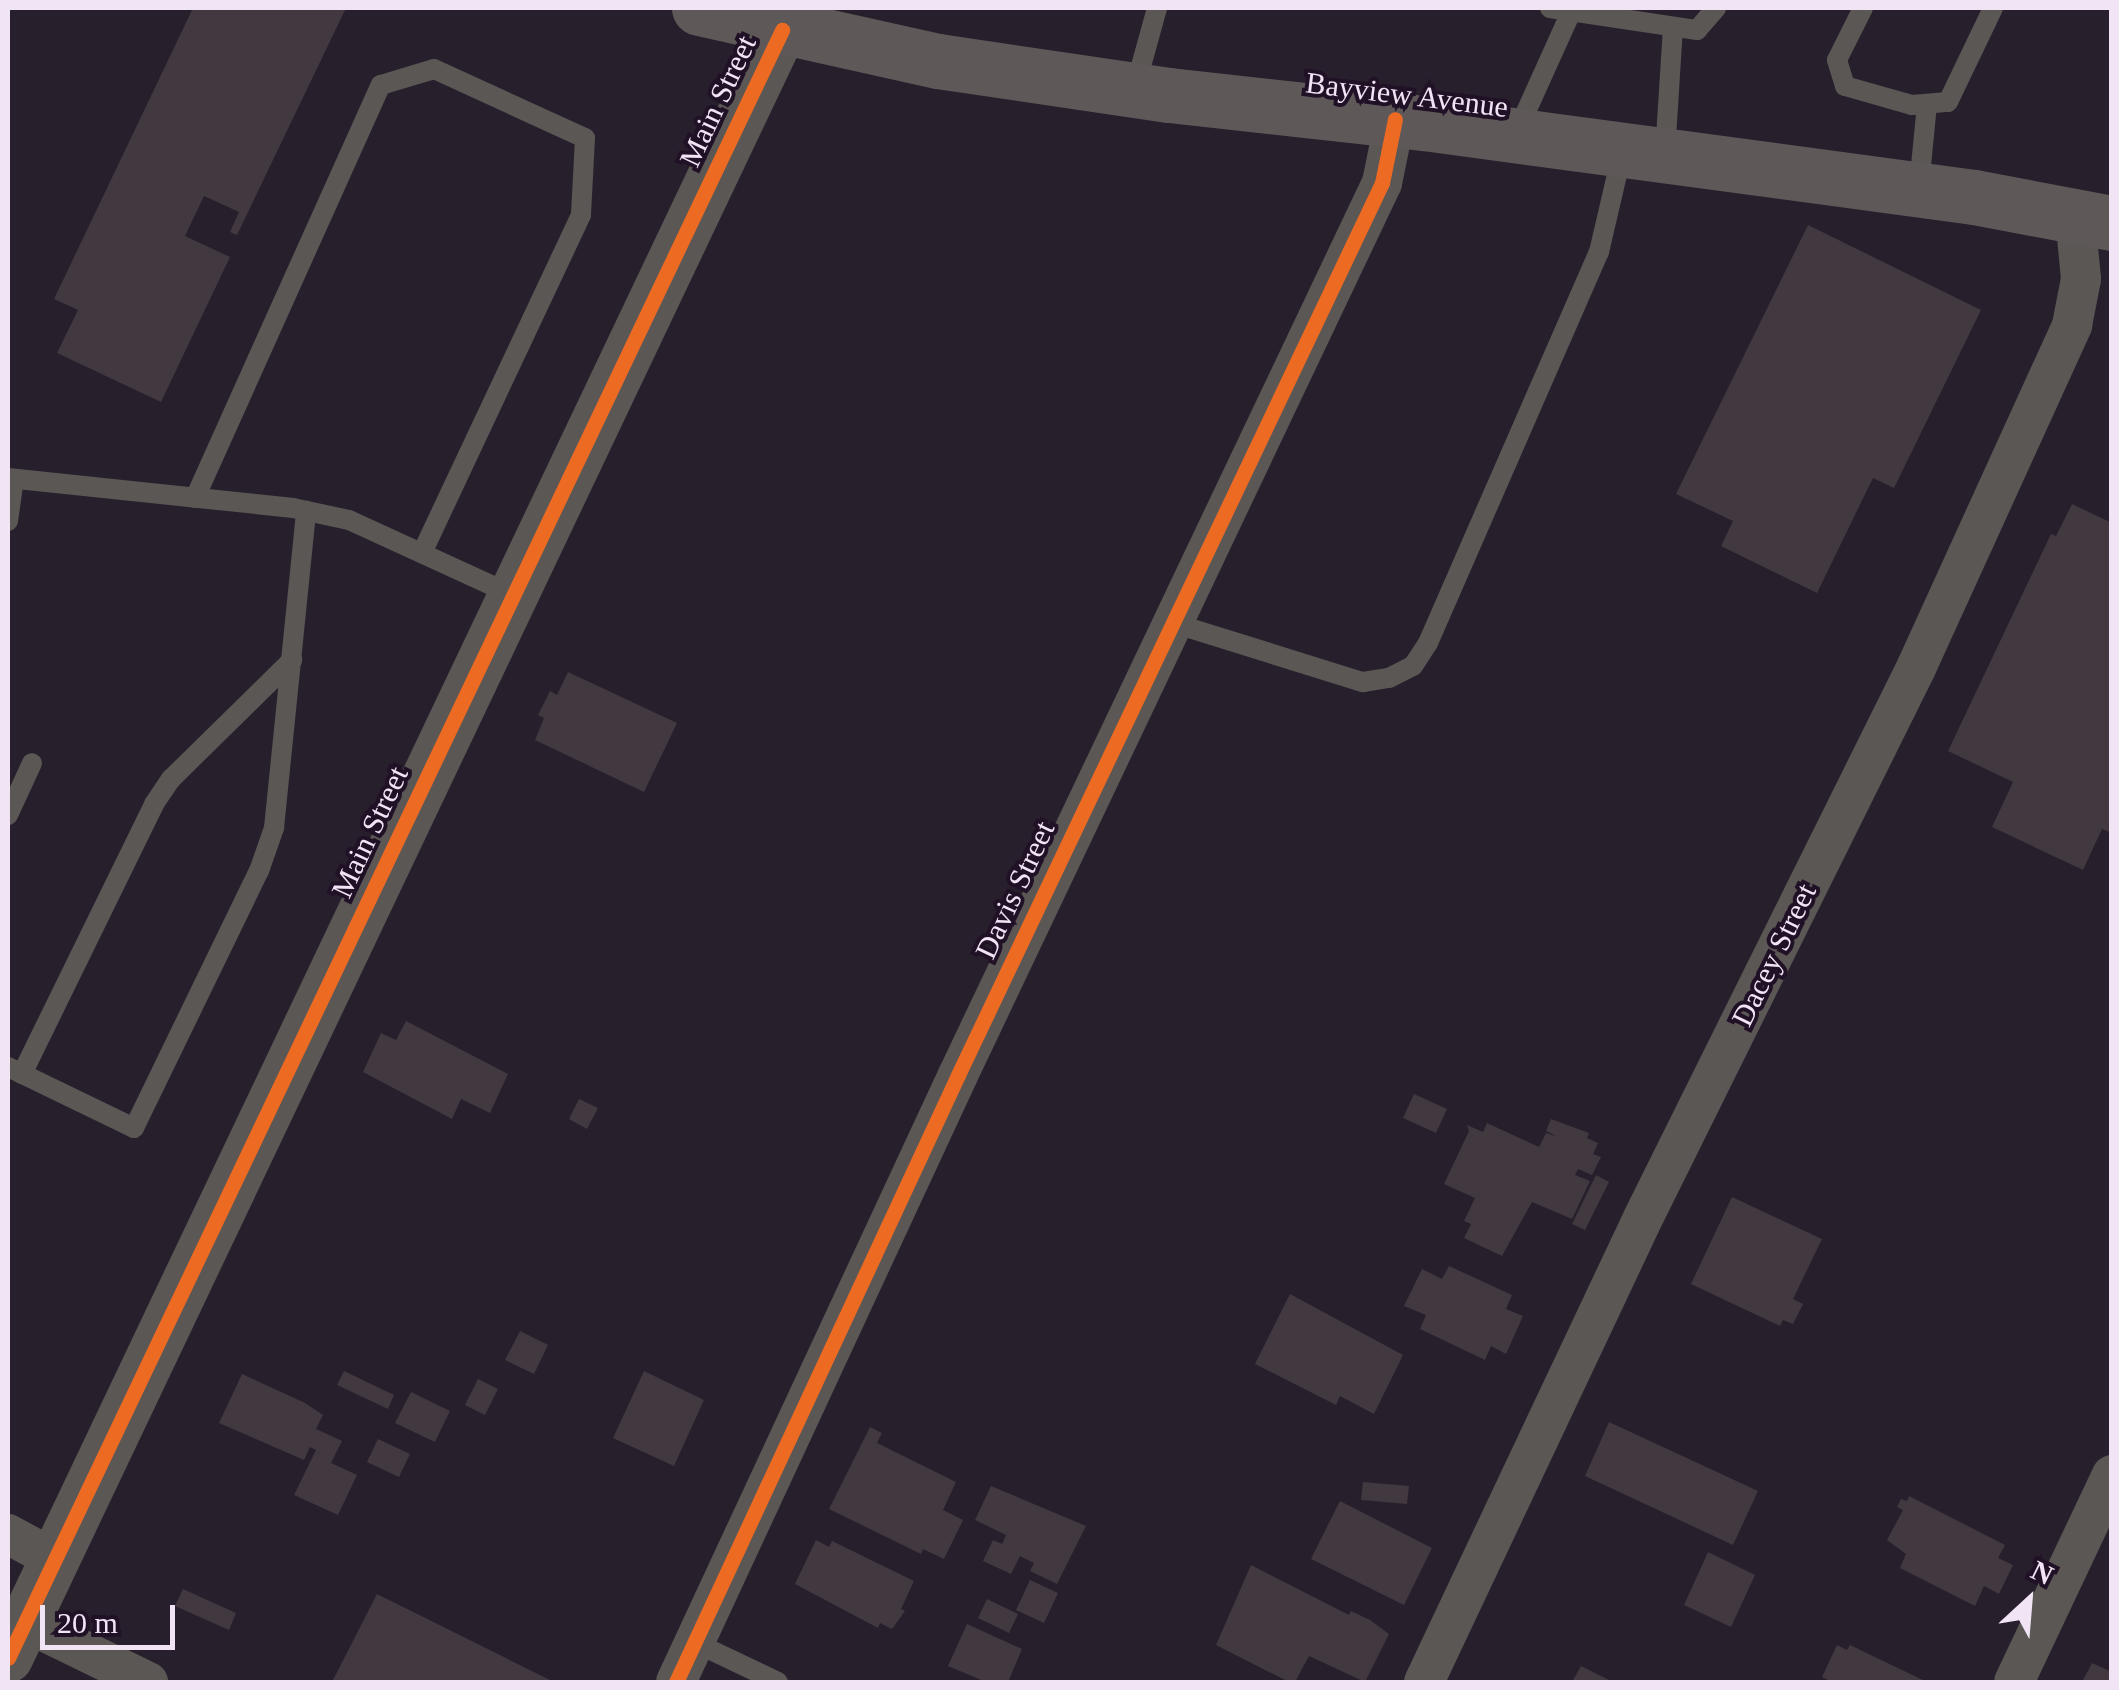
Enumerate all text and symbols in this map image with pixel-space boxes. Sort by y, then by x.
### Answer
street label: Main Street [672,30,764,172]
street label: Bayview Avenue [1303,65,1511,125]
street label: Main Street [324,761,416,903]
street label: Davis Street [968,816,1062,964]
street label: Dacey Street [1724,878,1824,1032]
north arrow [1979,1550,2079,1650]
text: N [2026,1554,2058,1591]
scale bar [45,1585,180,1647]
text: 20 m [57,1606,118,1639]

